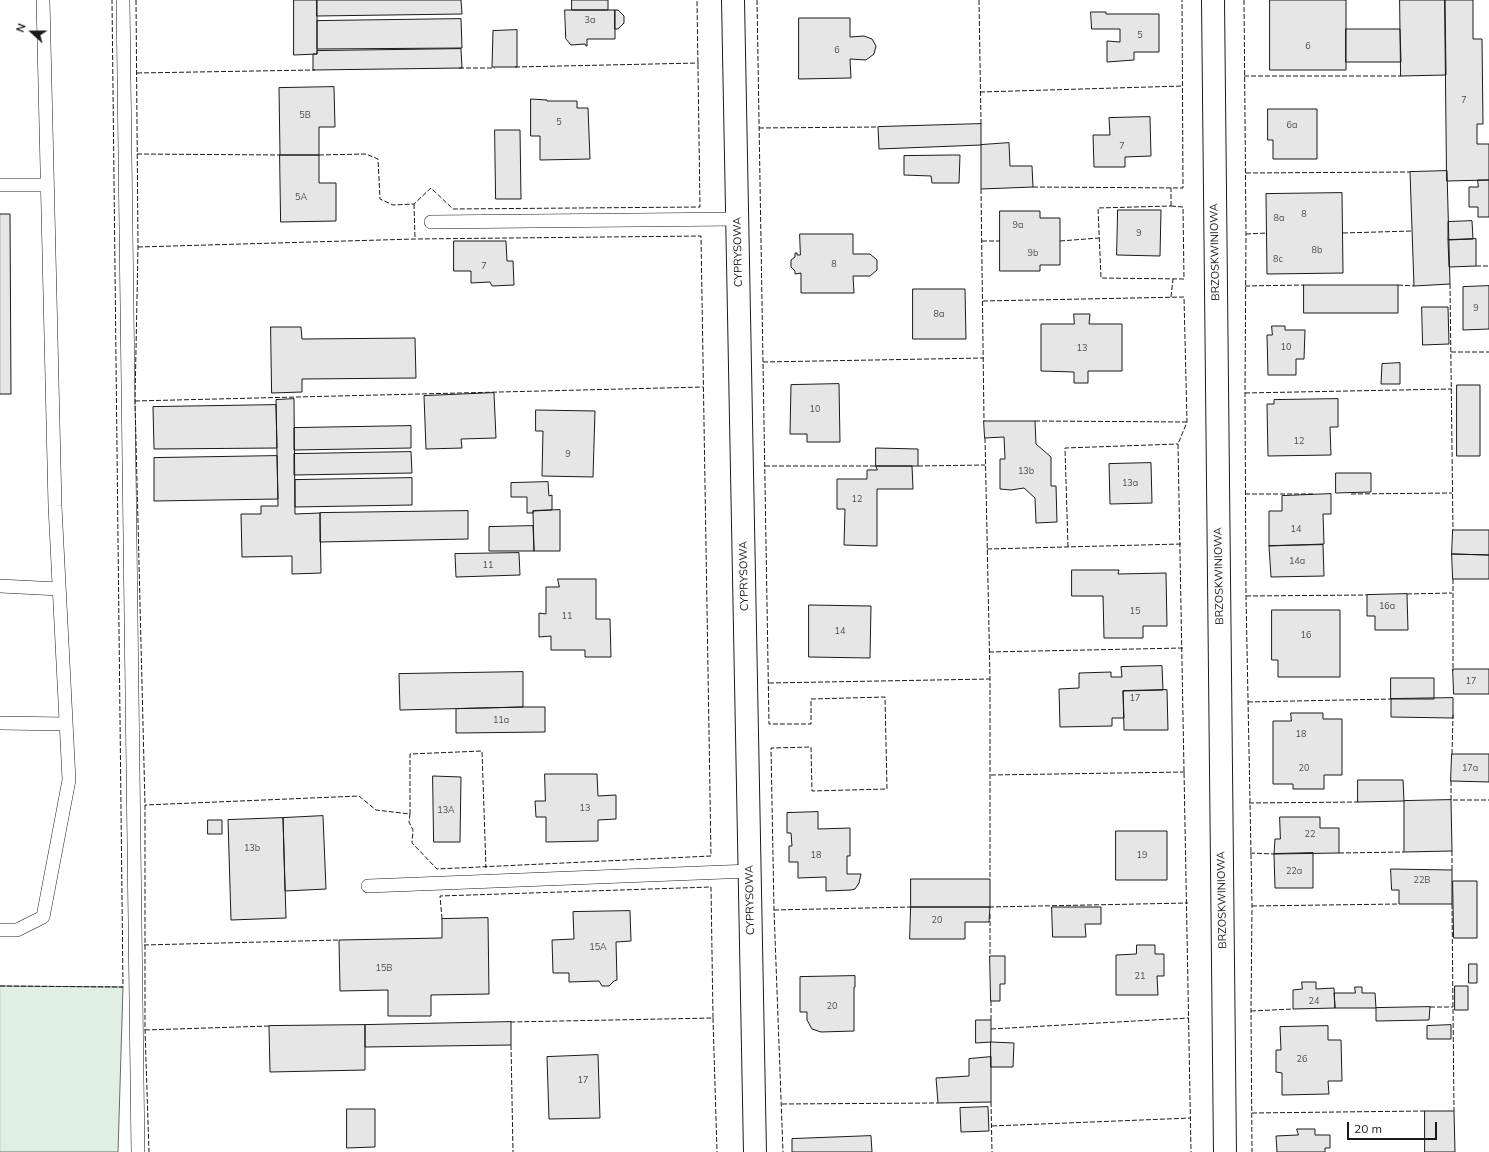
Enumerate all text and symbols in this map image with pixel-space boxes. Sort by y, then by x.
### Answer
north arrow [12,12,52,52]
house number: 3a [585,15,595,25]
text: N [13,21,29,34]
house number: 5 [1137,30,1143,40]
house number: 6 [1305,41,1311,51]
house number: 6 [834,45,840,55]
house number: 7 [1461,95,1467,105]
house number: 5B [299,110,311,120]
house number: 5 [556,117,562,127]
house number: 6a [1287,120,1297,130]
house number: 7 [1119,141,1125,151]
house number: 5A [295,192,307,202]
street label: BRZOSKWINIOWA [1208,203,1222,301]
house number: 8 [1301,209,1307,219]
house number: 8a [1274,213,1284,223]
street label: CYPRYSOWA [731,217,745,287]
house number: 9a [1013,220,1023,230]
house number: 9 [1136,228,1142,238]
house number: 8b [1312,245,1322,255]
house number: 9b [1028,248,1038,258]
house number: 8c [1273,254,1283,264]
house number: 8 [831,259,837,269]
house number: 7 [481,261,487,271]
house number: 9 [1473,303,1479,313]
house number: 8a [934,309,944,319]
house number: 10 [1281,342,1291,352]
house number: 13 [1077,343,1087,353]
house number: 10 [810,404,820,414]
house number: 12 [1294,436,1304,446]
house number: 9 [565,449,571,459]
house number: 13b [1018,466,1034,476]
house number: 13a [1122,478,1138,488]
house number: 12 [852,494,862,504]
house number: 14 [1291,524,1301,534]
street label: BRZOSKWINIOWA [1212,527,1226,625]
street label: CYPRYSOWA [737,541,751,611]
house number: 14a [1289,556,1305,566]
house number: 11 [483,560,493,570]
house number: 16a [1379,601,1395,611]
house number: 15 [1130,606,1140,616]
house number: 11 [562,611,572,621]
house number: 14 [835,626,845,636]
house number: 16 [1301,630,1311,640]
house number: 17 [1466,676,1476,686]
house number: 17 [1130,693,1140,703]
house number: 11a [493,715,509,725]
house number: 18 [1296,729,1306,739]
house number: 20 [1299,763,1309,773]
house number: 17a [1462,763,1478,773]
house number: 13 [580,803,590,813]
house number: 13A [437,805,455,815]
house number: 22 [1305,829,1315,839]
house number: 13b [244,843,260,853]
house number: 18 [811,850,821,860]
house number: 19 [1137,850,1147,860]
street label: BRZOSKWINIOWA [1215,851,1229,949]
street label: CYPRYSOWA [743,865,757,935]
house number: 22a [1286,866,1302,876]
house number: 22B [1414,875,1430,885]
house number: 20 [932,915,942,925]
house number: 15A [589,942,607,952]
house number: 15B [376,963,392,973]
house number: 21 [1135,971,1145,981]
house number: 24 [1309,996,1319,1006]
house number: 20 [827,1001,837,1011]
house number: 26 [1297,1054,1307,1064]
house number: 17 [578,1075,588,1085]
scale bar [1349,1114,1439,1140]
text: 20 m [1354,1121,1382,1136]

